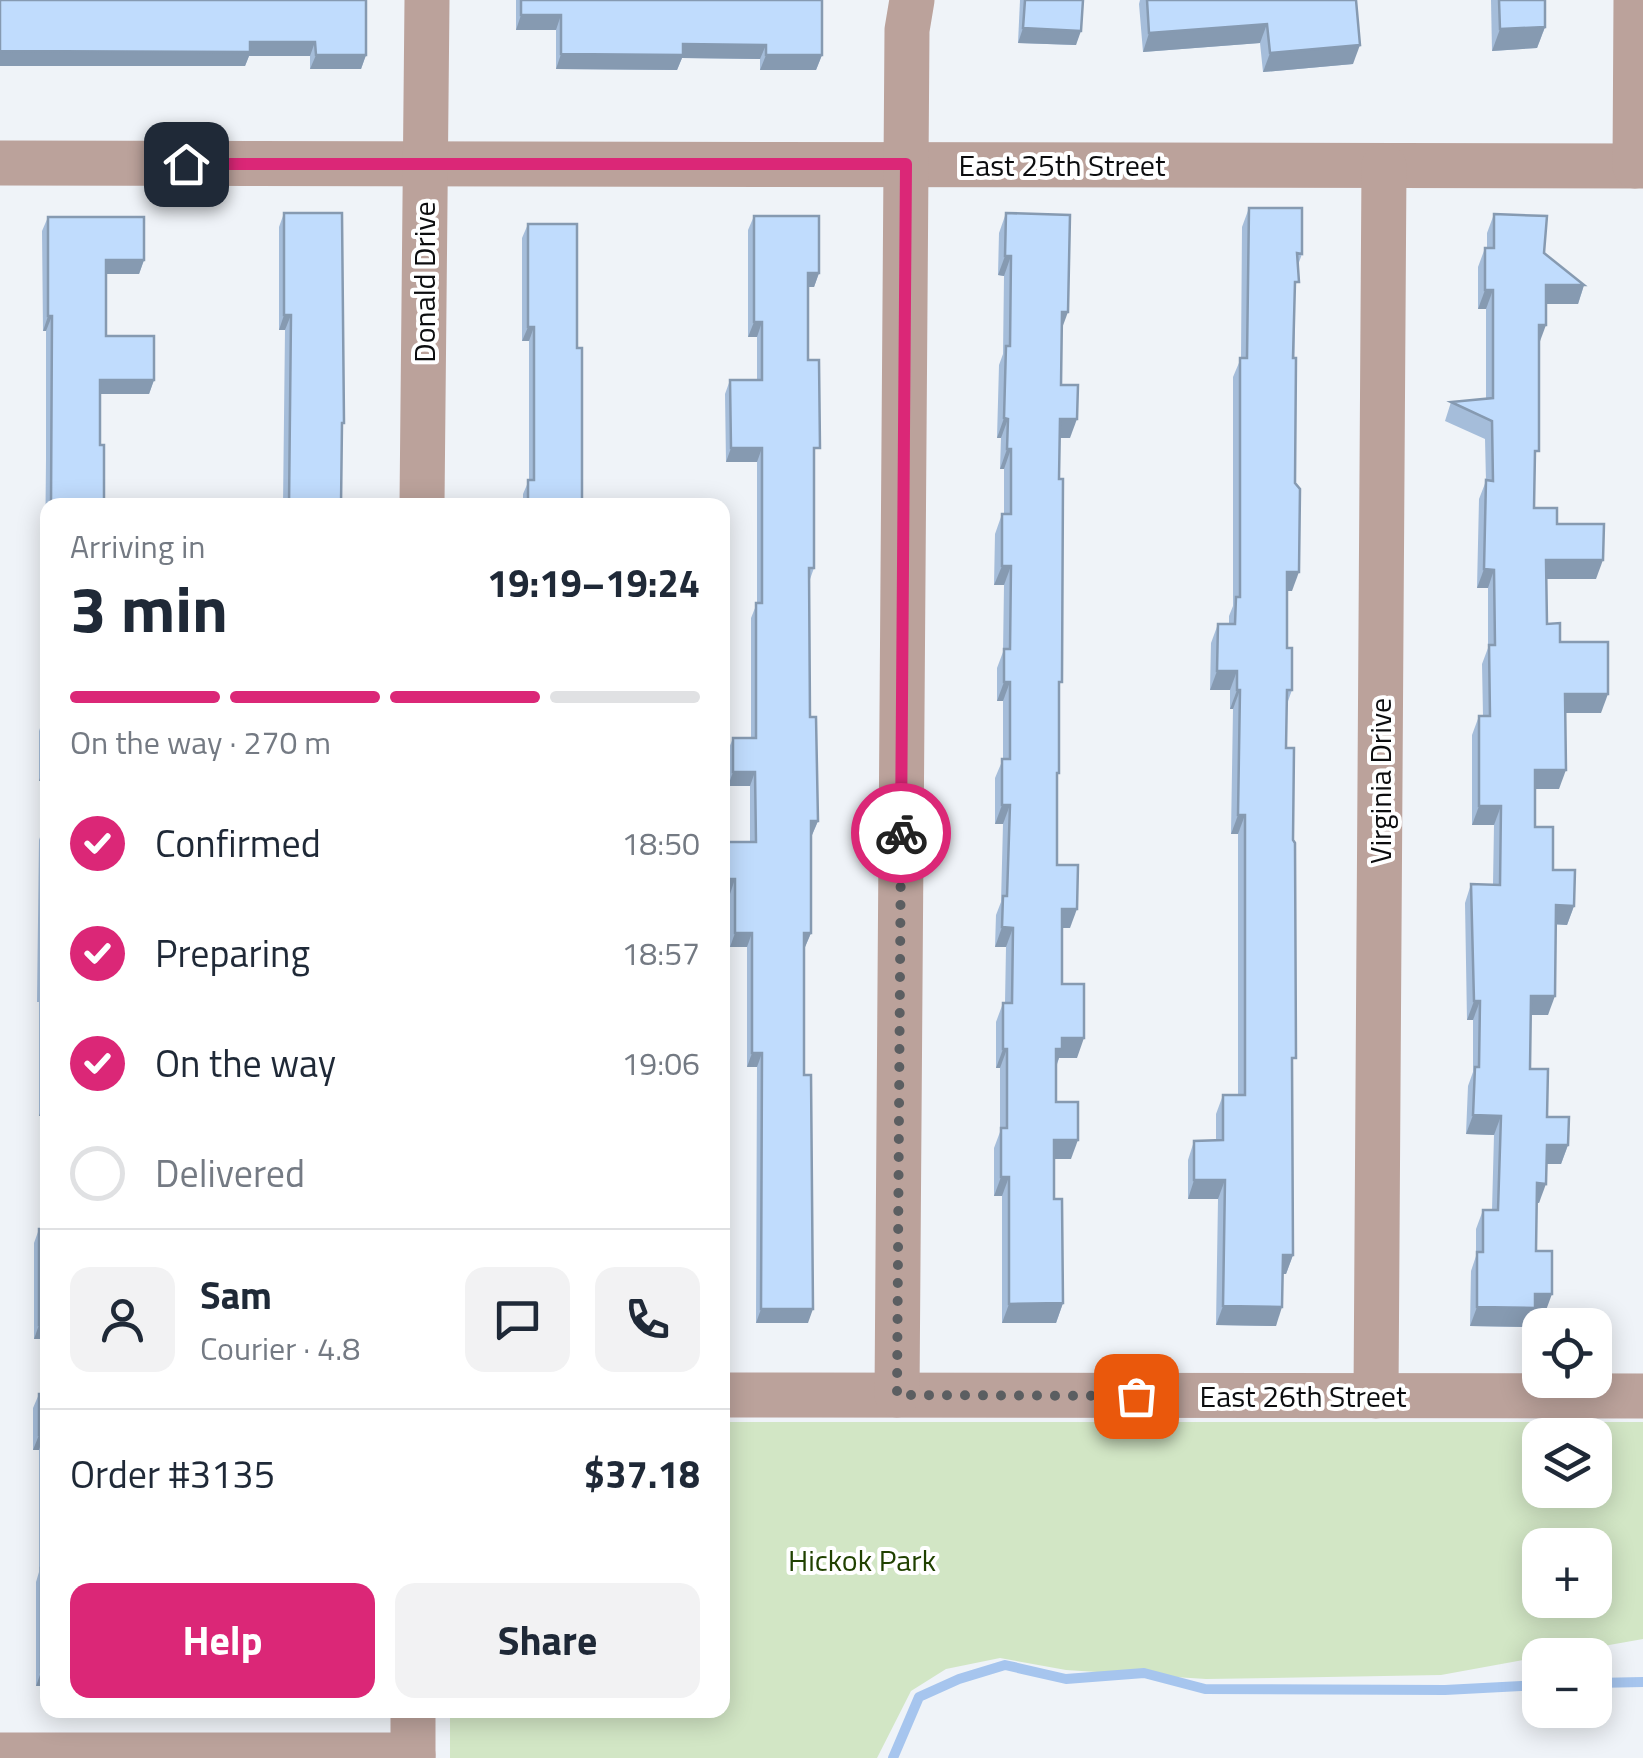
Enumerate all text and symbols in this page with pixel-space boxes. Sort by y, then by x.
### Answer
pin [144,122,229,207]
icon: home [159,137,214,192]
street label: East 25th Street [959,142,1166,188]
street label: Donald Drive [401,201,447,363]
text: Arriving in [70,522,206,570]
text: 19:19–19:24 [487,554,700,612]
text: 3 min [70,558,228,657]
street label: Virginia Drive [1357,698,1403,864]
text: On the way · 270 m [70,718,331,766]
courier [851,783,951,883]
icon: bike [874,806,929,861]
text: Confirmed [155,814,321,872]
icon: check [70,816,125,871]
text: 18:50 [621,819,700,867]
text: Preparing [155,924,310,982]
icon: check [70,926,125,981]
text: 18:57 [621,929,700,977]
text: On the way [155,1034,336,1092]
icon: check [70,1036,125,1091]
text: 19:06 [621,1039,700,1087]
text: Delivered [155,1144,305,1202]
text: Sam [200,1266,272,1324]
button: person [70,1267,175,1372]
button: chat [465,1267,570,1372]
button: phone [595,1267,700,1372]
map controls [1522,1308,1612,1728]
button: locate [1522,1308,1612,1398]
text: Courier · 4.8 [200,1324,360,1372]
pin [1094,1354,1179,1439]
icon: bag [1109,1369,1164,1424]
street label: East 26th Street [1200,1373,1407,1419]
button: layers [1522,1418,1612,1508]
text: Order #3135 [70,1445,275,1503]
text: $37.18 [584,1445,700,1503]
button: + [1522,1528,1612,1618]
park label: Hickok Park [788,1537,936,1583]
button: Help [70,1583,375,1698]
button: Share [395,1583,700,1698]
button: − [1522,1638,1612,1728]

